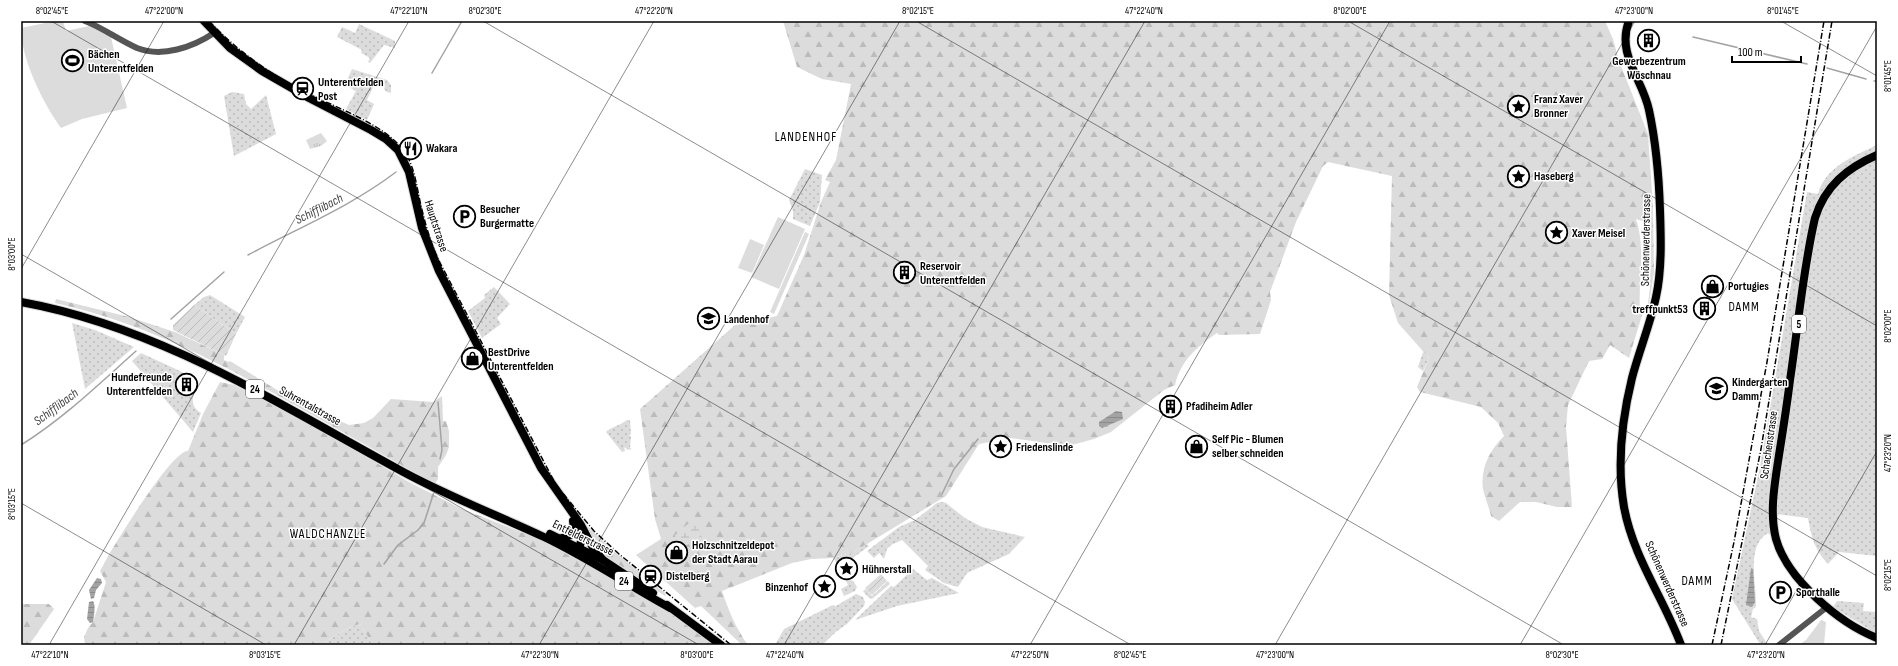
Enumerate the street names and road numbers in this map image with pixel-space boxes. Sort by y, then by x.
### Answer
street label: Schönenwerderstrasse [1638,194,1654,286]
street label: Hauptstrasse [421,198,451,254]
road number: 5 [1792,315,1806,333]
road number: 24 [246,380,264,398]
street label: Suhrentalstrasse [277,383,344,429]
street label: Schachenstrasse [1757,410,1781,480]
street label: Entfelderstrasse [550,517,616,559]
street label: Schönenwerderstrasse [1641,539,1693,629]
road number: 24 [615,572,633,590]

